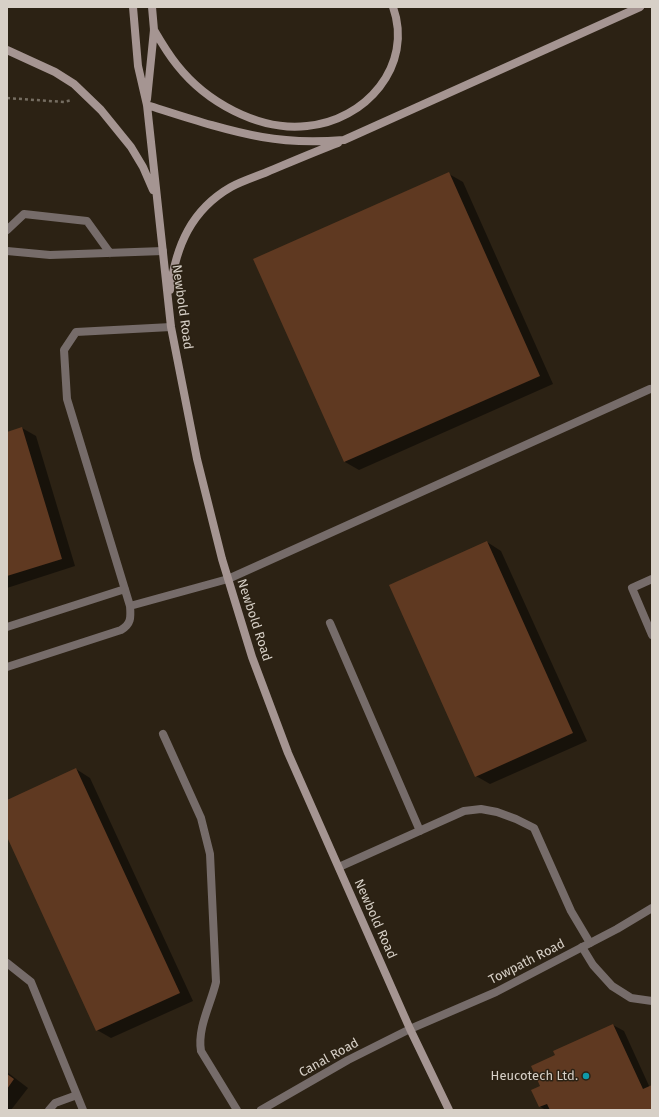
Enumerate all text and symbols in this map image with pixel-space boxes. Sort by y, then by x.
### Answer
street label: Newbold Road [168,264,196,350]
street label: Newbold Road [233,577,275,663]
street label: Newbold Road [350,877,400,961]
street label: Towpath Road [486,936,568,988]
street label: Canal Road [296,1035,362,1081]
place label: Heucotech Ltd. [491,1068,578,1084]
marker: Heucotech Ltd. [581,1071,591,1081]

